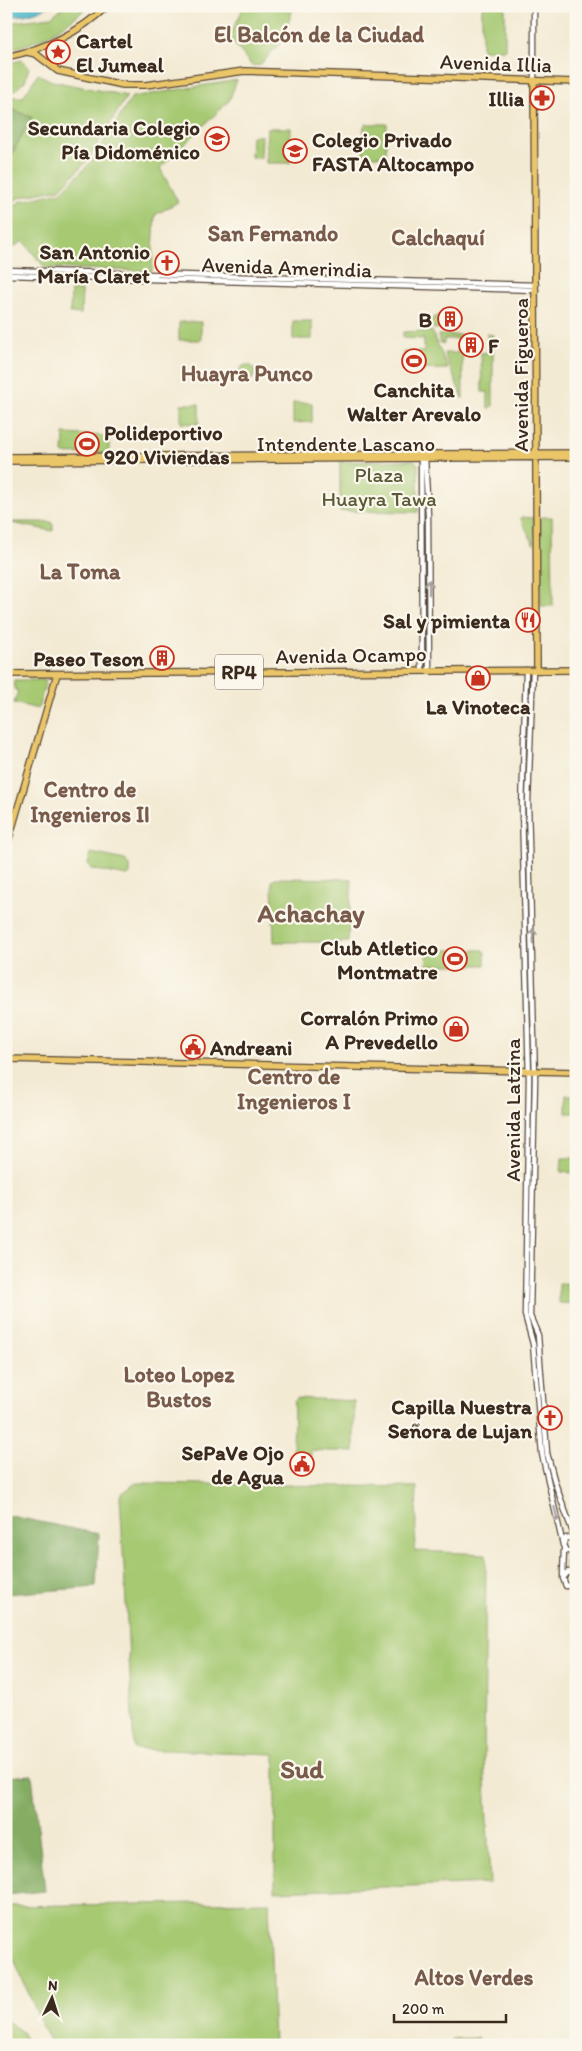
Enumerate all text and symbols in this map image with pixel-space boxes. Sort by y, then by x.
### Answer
district label: El Balcón de la Ciudad [214,21,424,48]
place label: Cartel El Jumeal [76,28,165,77]
place icon: Cartel El Jumeal [45,39,71,65]
street label: Avenida Illia [440,49,552,77]
pharmacy icon: Illia [529,85,555,111]
place label: Illia [489,86,525,111]
place label: Secundaria Colegio Pía Didoménico [28,115,200,164]
school or university icon: Secundaria Colegio Pía Didoménico [204,126,230,152]
place label: Colegio Privado FASTA Altocampo [312,127,474,177]
school or university icon: Colegio Privado FASTA Altocampo [282,138,308,164]
district label: San Fernando [208,220,338,247]
district label: Calchaquí [391,224,485,251]
place label: San Antonio María Claret [37,239,150,288]
church icon: San Antonio María Claret [154,250,180,276]
street label: Avenida Amerindia [201,252,373,282]
street label: Avenida Figueroa [508,298,533,452]
building icon: B [437,306,463,332]
place label: B [418,307,432,332]
building icon: F [458,332,484,358]
place label: F [488,333,500,358]
sports icon: Canchita Walter Arevalo [401,348,427,374]
district label: Huayra Punco [181,360,313,387]
place label: Canchita Walter Arevalo [347,377,481,426]
place label: Polideportivo 920 Viviendas [104,420,230,469]
sports icon: Polideportivo 920 Viviendas [74,431,100,457]
street label: Intendente Lascano [257,431,435,456]
park label: Plaza Huayra Tawa [321,462,437,511]
district label: La Toma [40,558,121,585]
one-way arrow [424,579,434,595]
restaurant icon: Sal y pimienta [515,607,541,633]
place label: Sal y pimienta [383,608,511,634]
street label: Avenida Ocampo [275,641,427,669]
building icon: Paseo Teson [149,645,175,671]
place label: Paseo Teson [33,646,144,671]
road number: RP4 [215,654,263,690]
shop icon: La Vinoteca [465,665,491,691]
place label: La Vinoteca [426,694,531,719]
district label: Centro de Ingenieros II [30,776,150,828]
district label: Achachay [257,897,365,929]
one-way arrow [528,928,537,944]
place label: Club Atletico Montmatre [320,935,438,984]
sports icon: Club Atletico Montmatre [442,946,468,972]
place label: Corralón Primo A Prevedello [300,1005,438,1054]
shop icon: Corralón Primo A Prevedello [443,1016,469,1042]
public building icon: Andreani [180,1034,206,1060]
place label: Andreani [209,1035,292,1060]
street label: Avenida Latzina [500,1038,525,1182]
district label: Centro de Ingenieros I [237,1063,351,1115]
district label: Loteo Lopez Bustos [124,1361,235,1413]
place label: Capilla Nuestra Señora de Lujan [388,1394,533,1444]
church icon: Capilla Nuestra Señora de Lujan [537,1405,563,1431]
place label: SePaVe Ojo de Agua [181,1440,285,1490]
public building icon: SePaVe Ojo de Agua [289,1451,315,1477]
one-way arrow [552,1506,562,1522]
district label: Sud [280,1753,324,1785]
district label: Altos Verdes [413,1964,534,1991]
north arrow [28,1974,78,2024]
text: N [48,1977,58,1994]
scale bar [394,1991,507,2023]
text: 200 m [402,2000,445,2018]

